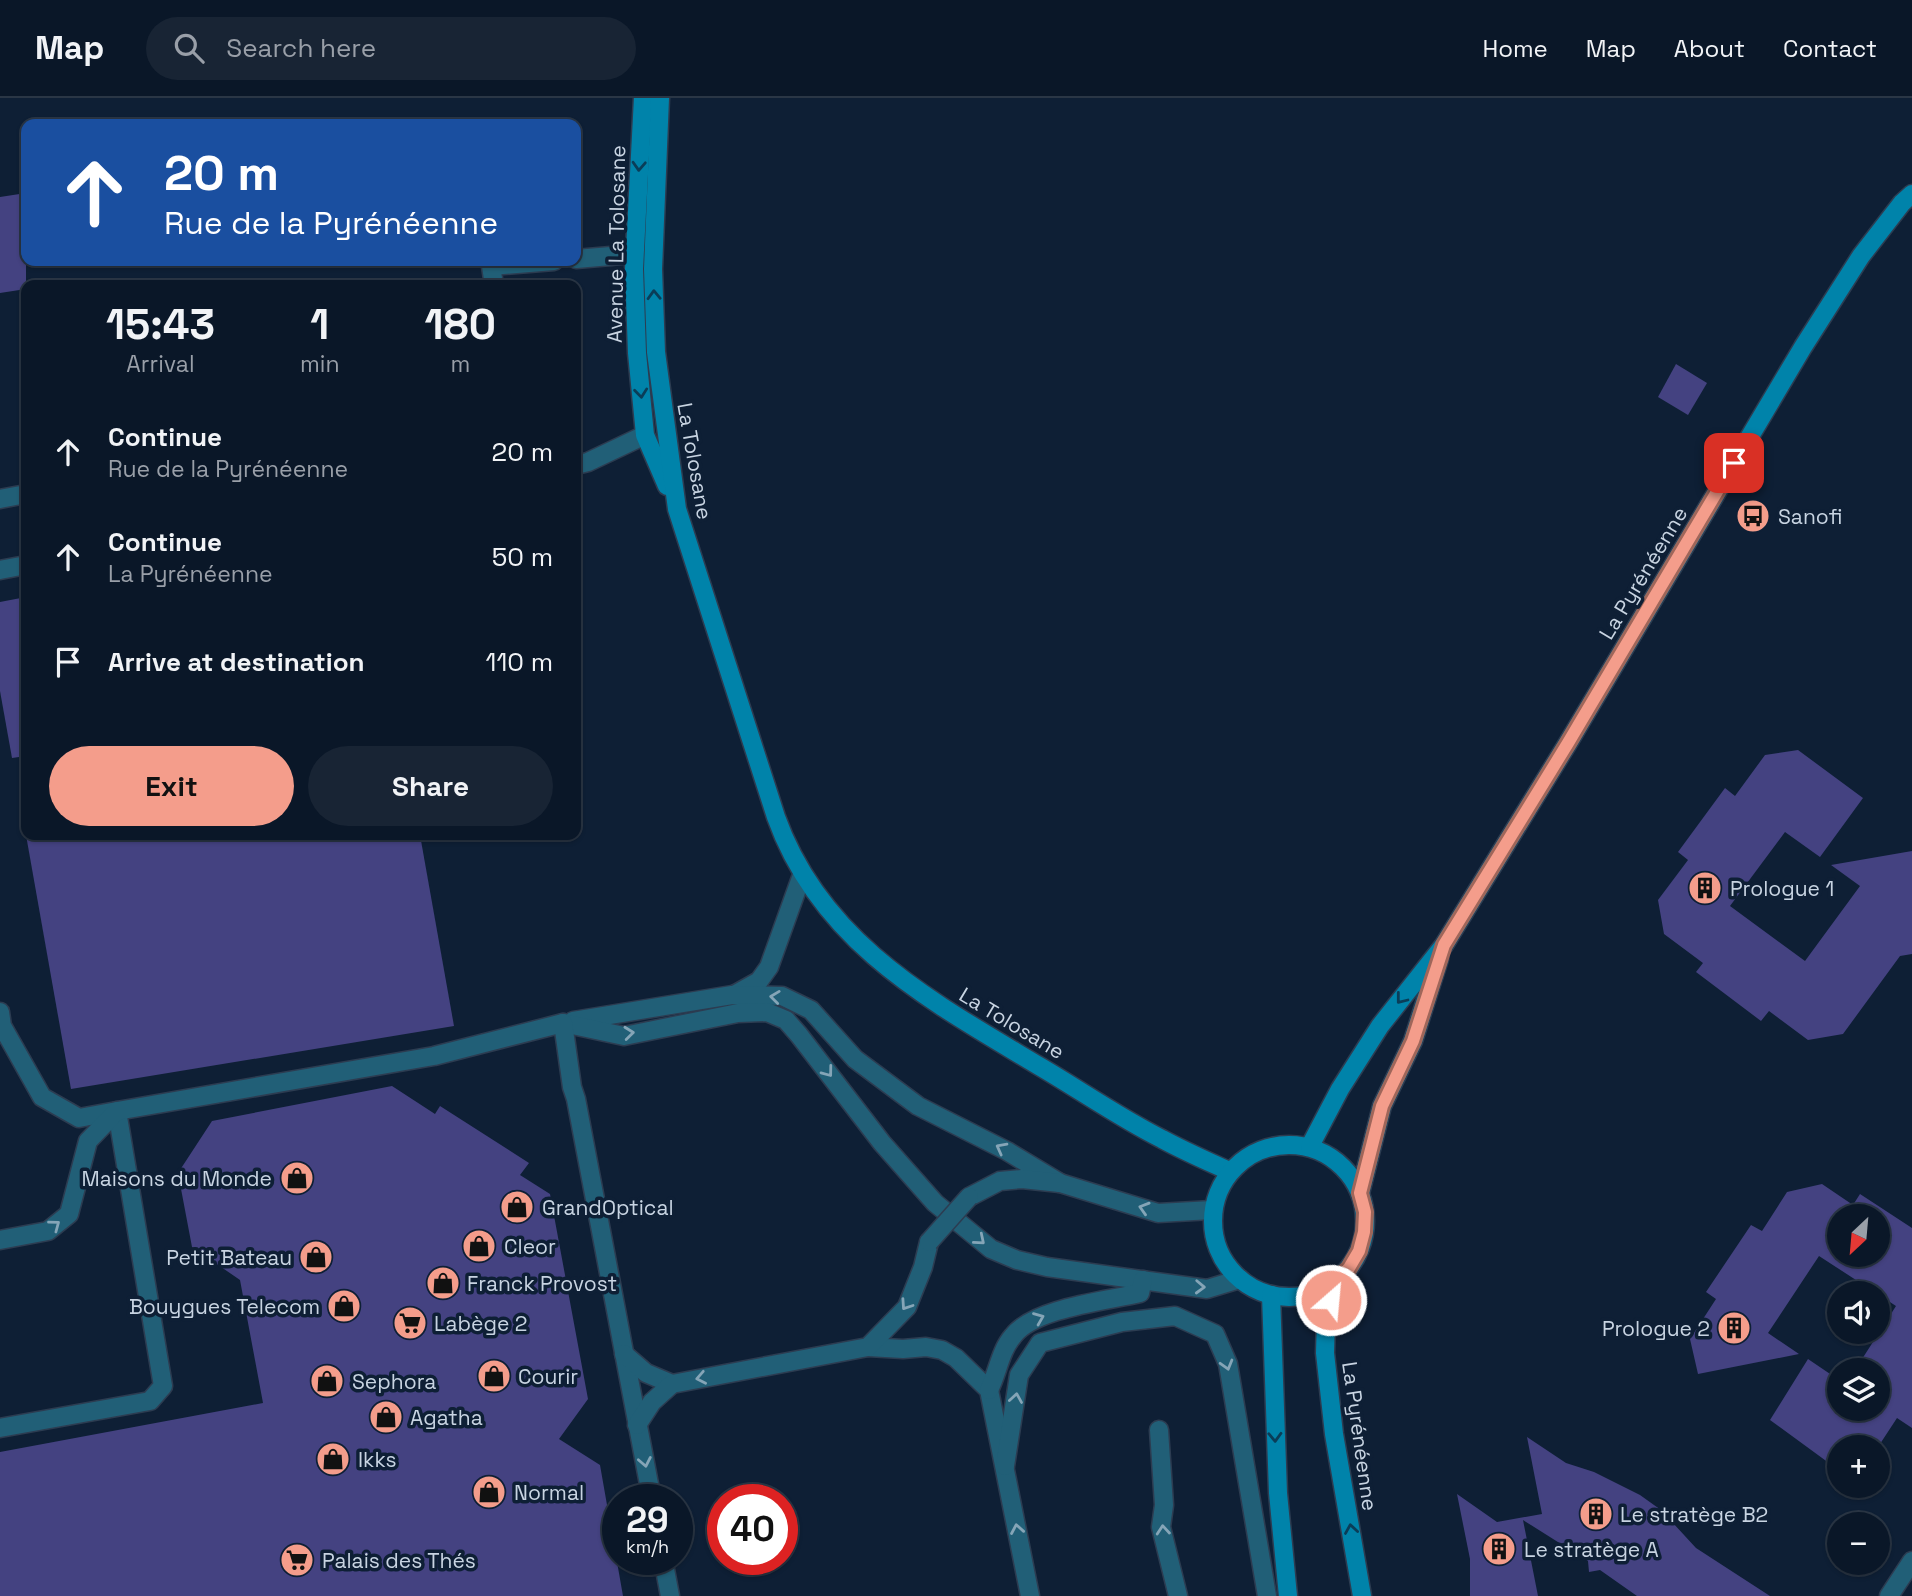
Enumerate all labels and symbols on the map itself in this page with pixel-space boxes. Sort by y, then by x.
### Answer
street label: Avenue La Tolosane [601,145,631,343]
one-way arrow [632,161,647,172]
one-way arrow [647,289,662,300]
one-way arrow [633,387,648,399]
street label: La Tolosane [671,400,719,522]
pin [1704,433,1764,493]
bus stop icon: Sanofi [1734,497,1772,535]
street label: La Pyrénéenne [1593,502,1693,644]
place label: Sanofi [1778,503,1842,530]
building icon: Prologue 1 [1686,869,1724,907]
place label: Prologue 1 [1730,875,1834,902]
street label: La Tolosane [954,981,1070,1065]
one-way arrow [769,990,780,1005]
one-way arrow [1397,991,1410,1003]
one-way arrow [623,1026,635,1041]
one-way arrow [820,1064,832,1077]
one-way arrow [996,1143,1008,1157]
shop icon: Maisons du Monde [278,1159,316,1197]
place label: Maisons du Monde [81,1165,272,1192]
shop icon: GrandOptical [498,1188,536,1226]
place label: GrandOptical [542,1194,674,1221]
one-way arrow [1138,1202,1150,1217]
north arrow [1827,1204,1890,1267]
one-way arrow [48,1220,60,1233]
shop icon: Cleor [460,1227,498,1265]
one-way arrow [972,1232,985,1244]
place label: Cleor [504,1233,556,1260]
shop icon: Petit Bateau [297,1238,335,1276]
place label: Petit Bateau [166,1244,292,1271]
position arrow [1294,1263,1368,1337]
shop icon: Franck Provost [424,1264,462,1302]
place label: Franck Provost [467,1270,617,1297]
one-way arrow [1195,1279,1206,1294]
shop icon: Bouygues Telecom [325,1287,363,1325]
place label: Bouygues Telecom [129,1293,320,1320]
one-way arrow [902,1297,915,1310]
supermarket icon: Labège 2 [391,1304,429,1342]
building icon: Prologue 2 [1715,1309,1753,1347]
place label: Labège 2 [434,1310,527,1337]
one-way arrow [1033,1312,1045,1326]
place label: Prologue 2 [1602,1315,1710,1342]
shop icon: Courir [475,1357,513,1395]
one-way arrow [1218,1359,1233,1371]
street label: La Pyrénéenne [1336,1360,1384,1512]
shop icon: Sephora [308,1362,346,1400]
place label: Courir [518,1363,578,1390]
place label: Sephora [352,1368,436,1395]
one-way arrow [695,1370,707,1385]
one-way arrow [1008,1392,1023,1404]
shop icon: Agatha [367,1398,405,1436]
place label: Agatha [410,1404,483,1431]
one-way arrow [1268,1431,1283,1442]
shop icon: Ikks [314,1440,352,1478]
place label: Ikks [358,1446,397,1473]
one-way arrow [636,1456,651,1468]
shop icon: Normal [470,1473,508,1511]
place label: Normal [514,1479,584,1506]
speed limit sign: 40 [707,1484,798,1575]
building icon: Le stratège B2 [1577,1495,1615,1533]
place label: Le stratège B2 [1620,1501,1768,1528]
one-way arrow [1010,1523,1025,1535]
one-way arrow [1344,1523,1359,1535]
one-way arrow [1156,1524,1171,1536]
building icon: Le stratège A [1480,1530,1518,1568]
place label: Le stratège A [1524,1536,1659,1563]
supermarket icon: Palais des Thés [278,1541,316,1579]
place label: Palais des Thés [322,1547,476,1574]

